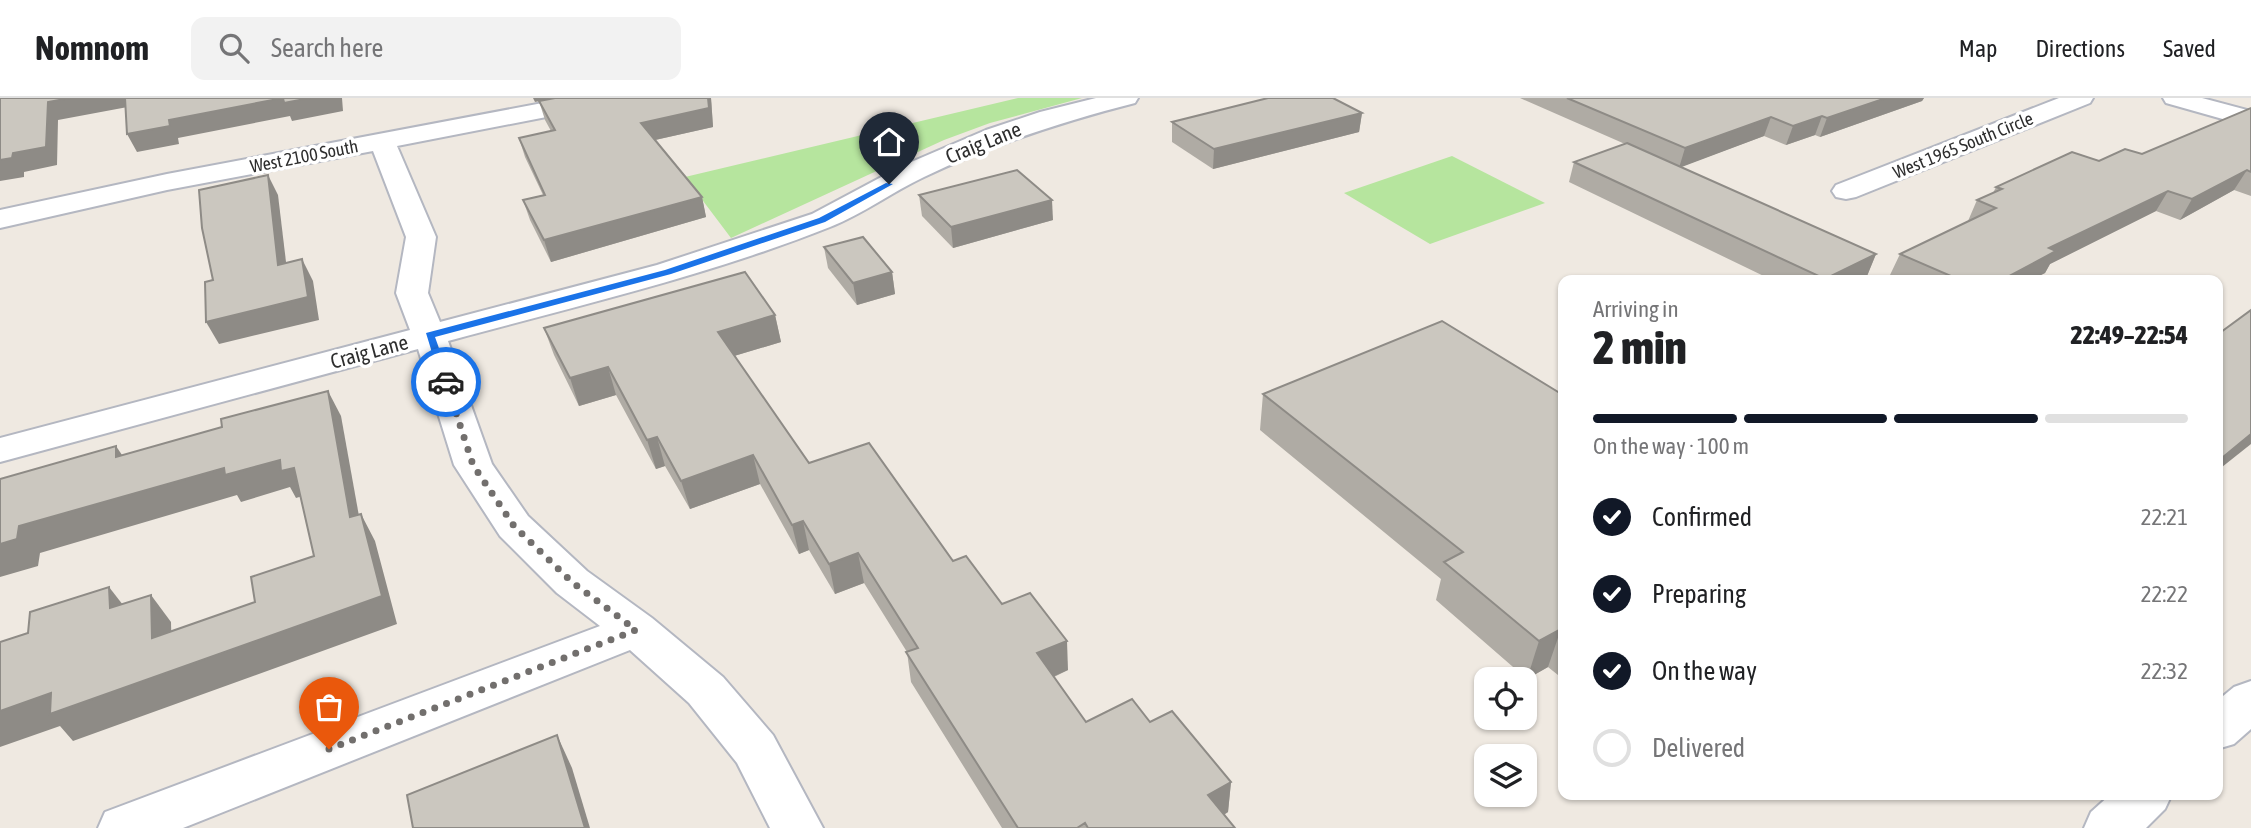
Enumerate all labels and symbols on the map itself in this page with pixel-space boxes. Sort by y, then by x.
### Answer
street label: West 1965 South Circle [1890,107,2036,183]
pin [859,112,919,184]
street label: Craig Lane [942,116,1024,168]
street label: West 2100 South [248,135,360,177]
street label: Craig Lane [328,329,410,373]
courier [411,347,481,417]
pin [299,677,359,749]

